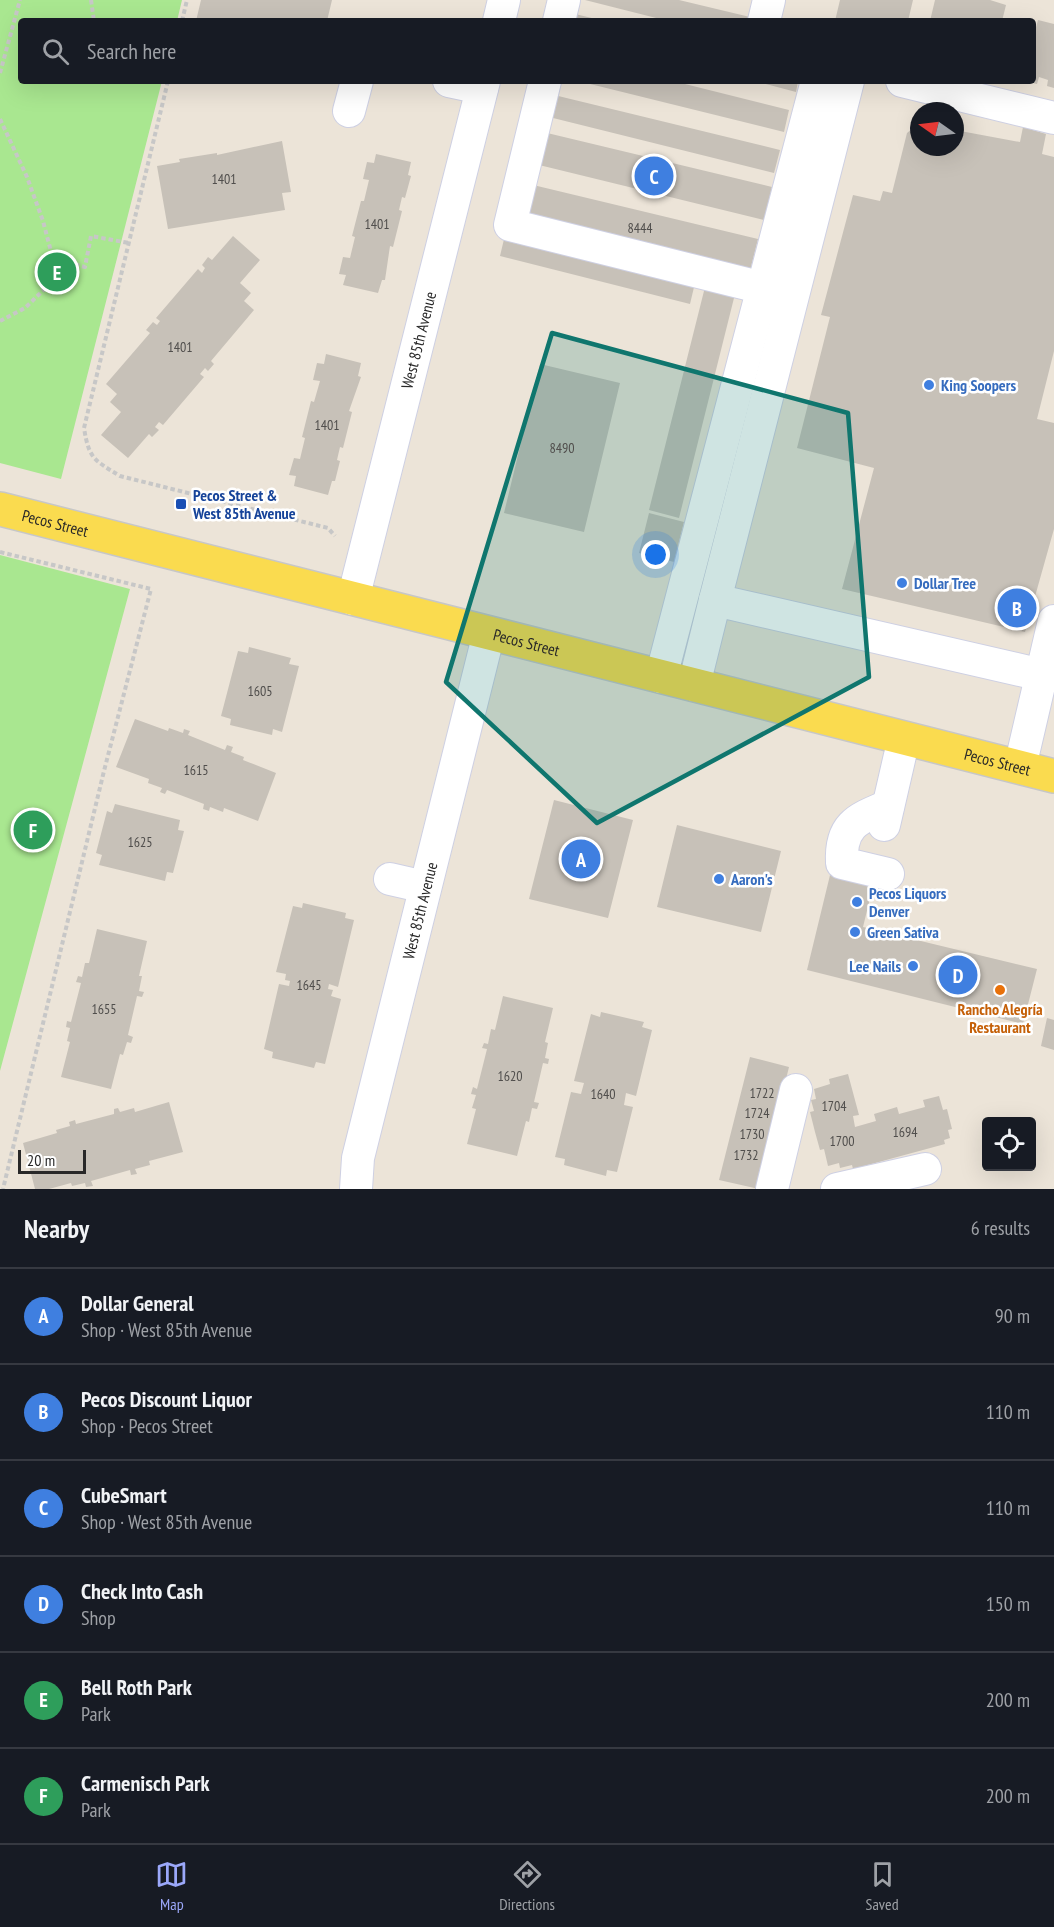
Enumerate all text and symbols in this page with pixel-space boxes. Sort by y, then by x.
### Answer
search box [18,18,1036,84]
icon: search [39,35,72,68]
text: Search here [87,37,176,65]
north arrow [910,102,964,156]
pin: C [634,154,674,198]
house number: 1401 [211,170,237,188]
house number: 1401 [364,215,390,233]
house number: 8444 [627,219,653,237]
pin: E [38,250,76,294]
street label: West 85th Avenue [397,290,440,391]
house number: 1401 [167,338,193,356]
place label: King Soopers [941,375,1016,395]
marker: King Soopers [922,378,936,392]
house number: 1401 [314,416,340,434]
house number: 8490 [549,439,575,457]
place label: Pecos Street & West 85th Avenue [192,485,296,523]
marker: Pecos Street & West 85th Avenue [174,497,188,511]
street label: Pecos Street [20,505,91,541]
your location [641,540,670,569]
place label: Dollar Tree [914,573,976,593]
marker: Dollar Tree [895,576,909,590]
pin: B [998,586,1036,630]
street label: Pecos Street [491,624,562,660]
house number: 1605 [247,682,273,700]
street label: Pecos Street [962,744,1033,780]
house number: 1615 [183,761,209,779]
pin: F [14,808,52,852]
house number: 1625 [127,833,153,851]
pin: A [562,836,600,882]
street label: West 85th Avenue [398,860,441,961]
place label: Aaron's [730,869,773,889]
marker: Aaron's [712,872,726,886]
place label: Pecos Liquors Denver [869,883,947,921]
marker: Pecos Liquors Denver [850,895,864,909]
place label: Green Sativa [867,922,939,942]
marker: Green Sativa [848,925,862,939]
pin: D [938,952,978,998]
place label: Lee Nails [849,956,901,976]
marker: Lee Nails [906,959,920,973]
house number: 1645 [296,976,322,994]
marker: Rancho Alegría Restaurant [993,983,1007,997]
place label: Rancho Alegría Restaurant [957,999,1043,1037]
house number: 1655 [91,1000,117,1018]
house number: 1620 [497,1067,523,1085]
house number: 1722 [749,1084,775,1102]
house number: 1640 [590,1085,616,1103]
house number: 1704 [821,1097,847,1115]
house number: 1724 [744,1104,770,1122]
map controls [982,1117,1036,1171]
button: locate [982,1117,1036,1171]
house number: 1694 [892,1123,918,1141]
house number: 1730 [739,1125,765,1143]
house number: 1700 [829,1132,855,1150]
house number: 1732 [733,1146,759,1164]
scale bar [18,1147,86,1174]
text: 20 m [27,1150,55,1170]
text: Nearby [24,1212,89,1245]
text: 6 results [971,1215,1030,1241]
text: Dollar General [81,1289,194,1317]
text: A [38,1303,49,1329]
text: 90 m [995,1303,1030,1329]
text: Shop · West 85th Avenue [81,1317,252,1343]
text: Pecos Discount Liquor [81,1385,252,1413]
text: B [39,1399,48,1425]
text: 110 m [986,1399,1030,1425]
text: Shop · Pecos Street [81,1413,213,1439]
text: CubeSmart [81,1481,167,1509]
text: C [39,1495,48,1521]
text: 110 m [986,1495,1030,1521]
text: Shop · West 85th Avenue [81,1509,252,1535]
text: Check Into Cash [81,1577,203,1605]
text: D [38,1591,49,1617]
text: 150 m [986,1591,1030,1617]
text: Shop [81,1605,116,1631]
text: Bell Roth Park [81,1673,192,1701]
text: E [39,1687,48,1713]
text: 200 m [986,1687,1030,1713]
text: Park [81,1701,111,1727]
text: Carmenisch Park [81,1769,210,1797]
text: F [39,1783,48,1809]
text: 200 m [986,1783,1030,1809]
text: Park [81,1797,111,1823]
tab: Map [155,1858,188,1914]
tab: Directions [499,1858,555,1914]
tab: Saved [866,1858,899,1914]

